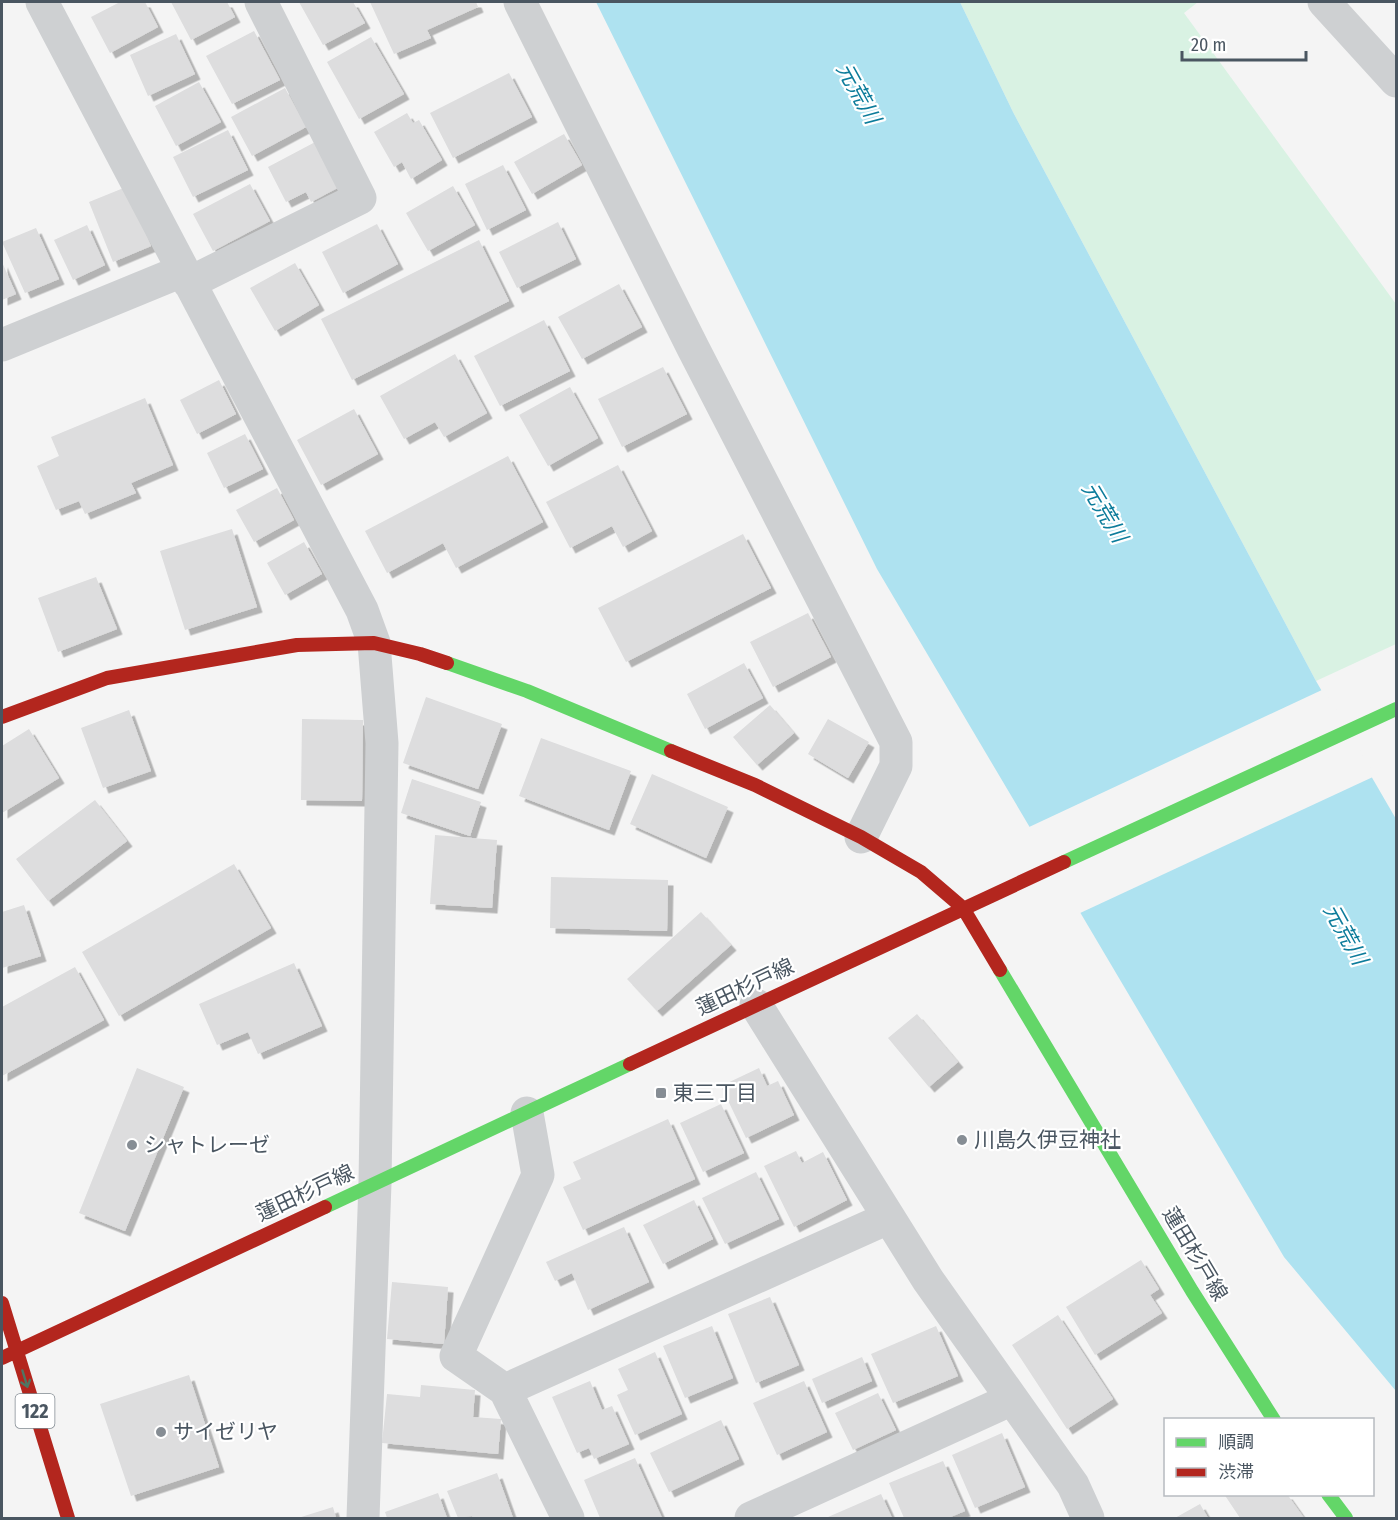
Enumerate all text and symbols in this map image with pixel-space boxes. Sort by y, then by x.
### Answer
scale bar [1182,24,1306,62]
text: 20 m [1191,34,1226,56]
water label: 元荒川 [831,58,887,130]
water label: 元荒川 [1076,477,1134,549]
water label: 元荒川 [1318,899,1374,971]
street label: 蓮田杉戸線 [692,953,798,1021]
place label: 東三丁目 [673,1080,757,1106]
marker: 東三丁目 [654,1086,668,1100]
place label: 川島久伊豆神社 [974,1127,1121,1153]
place label: シャトレーゼ [144,1132,270,1158]
marker: 川島久伊豆神社 [955,1133,969,1147]
marker: シャトレーゼ [125,1138,139,1152]
street label: 蓮田杉戸線 [252,1159,358,1227]
street label: 蓮田杉戸線 [1157,1202,1233,1306]
one-way arrow [20,1369,31,1388]
road number: 122 [15,1394,54,1428]
legend [1164,1418,1374,1496]
place label: サイゼリヤ [173,1419,278,1445]
marker: サイゼリヤ [154,1425,168,1439]
text: 順調 [1218,1431,1254,1453]
text: 渋滞 [1218,1461,1254,1483]

